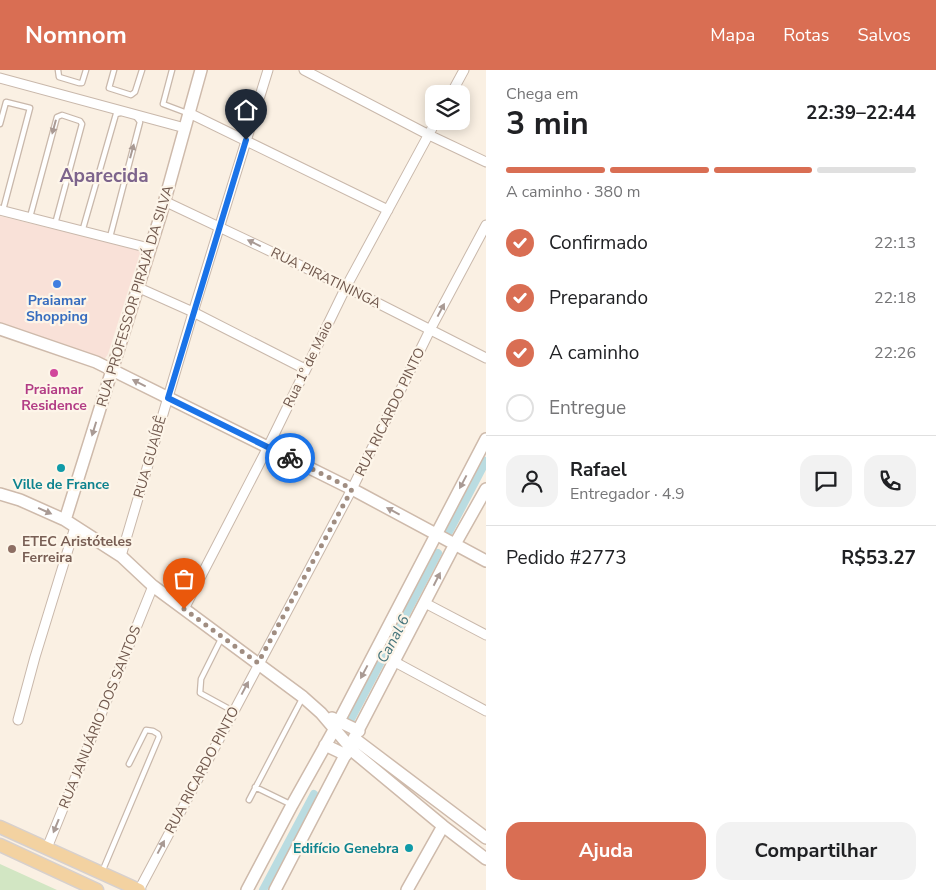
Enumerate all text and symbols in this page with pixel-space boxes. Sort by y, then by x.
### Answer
text: Nomnom [25,19,127,51]
text: Mapa [710,23,755,47]
text: Rotas [783,23,829,47]
text: Salvos [857,23,911,47]
text: Chega em [506,83,579,105]
map controls [425,85,470,130]
button: layers [425,85,470,130]
pin [225,89,267,140]
icon: home [232,96,260,124]
text: 22:39–22:44 [806,100,916,126]
text: 3 min [506,102,589,145]
one-way arrow [50,120,58,135]
one-way arrow [129,143,137,158]
district label: Aparecida [59,163,149,189]
text: A caminho · 380 m [506,181,641,203]
street label: RUA PROFESSOR PIRAJÁ DA SILVA [92,183,178,409]
icon: check [506,229,534,257]
text: Confirmado [549,230,648,256]
text: 22:13 [874,232,916,254]
one-way arrow [247,239,261,247]
street label: RUA PIRATININGA [268,243,384,313]
marker: Praiamar Shopping [51,278,63,290]
icon: check [506,284,534,312]
text: Preparando [549,285,648,311]
text: 22:18 [874,287,916,309]
place label: Praiamar Shopping [26,291,88,326]
one-way arrow [437,303,445,317]
street label: Rua 1º de Maio [279,317,337,411]
icon: check [506,339,534,367]
text: A caminho [549,340,639,366]
text: 22:26 [874,342,916,364]
street label: RUA RICARDO PINTO [351,344,429,480]
marker: Praiamar Residence [48,367,60,379]
one-way arrow [132,379,146,387]
place label: Praiamar Residence [21,380,87,415]
text: Entregue [549,395,626,421]
street label: RUA GUAÍBÊ [129,414,171,500]
one-way arrow [89,422,97,437]
courier [265,433,315,483]
icon: bike [276,444,304,472]
button: person [506,455,558,507]
button: chat [800,455,852,507]
button: phone [864,455,916,507]
text: Rafael [570,457,627,483]
marker: Ville de France [55,462,67,474]
place label: Ville de France [12,475,110,494]
one-way arrow [459,475,467,489]
text: Entregador · 4.9 [570,483,685,505]
one-way arrow [386,507,400,515]
one-way arrow [38,508,52,516]
place label: ETEC Aristóteles Ferreira [22,532,132,567]
marker: ETEC Aristóteles Ferreira [6,543,18,555]
text: Pedido #2773 [506,545,627,571]
text: R$53.27 [841,545,916,571]
pin [163,558,205,609]
icon: bag [170,565,198,593]
one-way arrow [433,572,441,586]
water label: Canal 6 [372,612,414,666]
street label: RUA JANUÁRIO DOS SANTOS [55,622,146,811]
one-way arrow [360,665,368,680]
one-way arrow [241,680,249,695]
street label: RUA RICARDO PINTO [160,703,244,837]
one-way arrow [52,819,60,833]
button: Ajuda [506,822,706,880]
button: Compartilhar [716,822,916,880]
place label: Edifício Genebra [293,839,399,858]
one-way arrow [157,840,165,854]
marker: Edifício Genebra [403,842,415,854]

